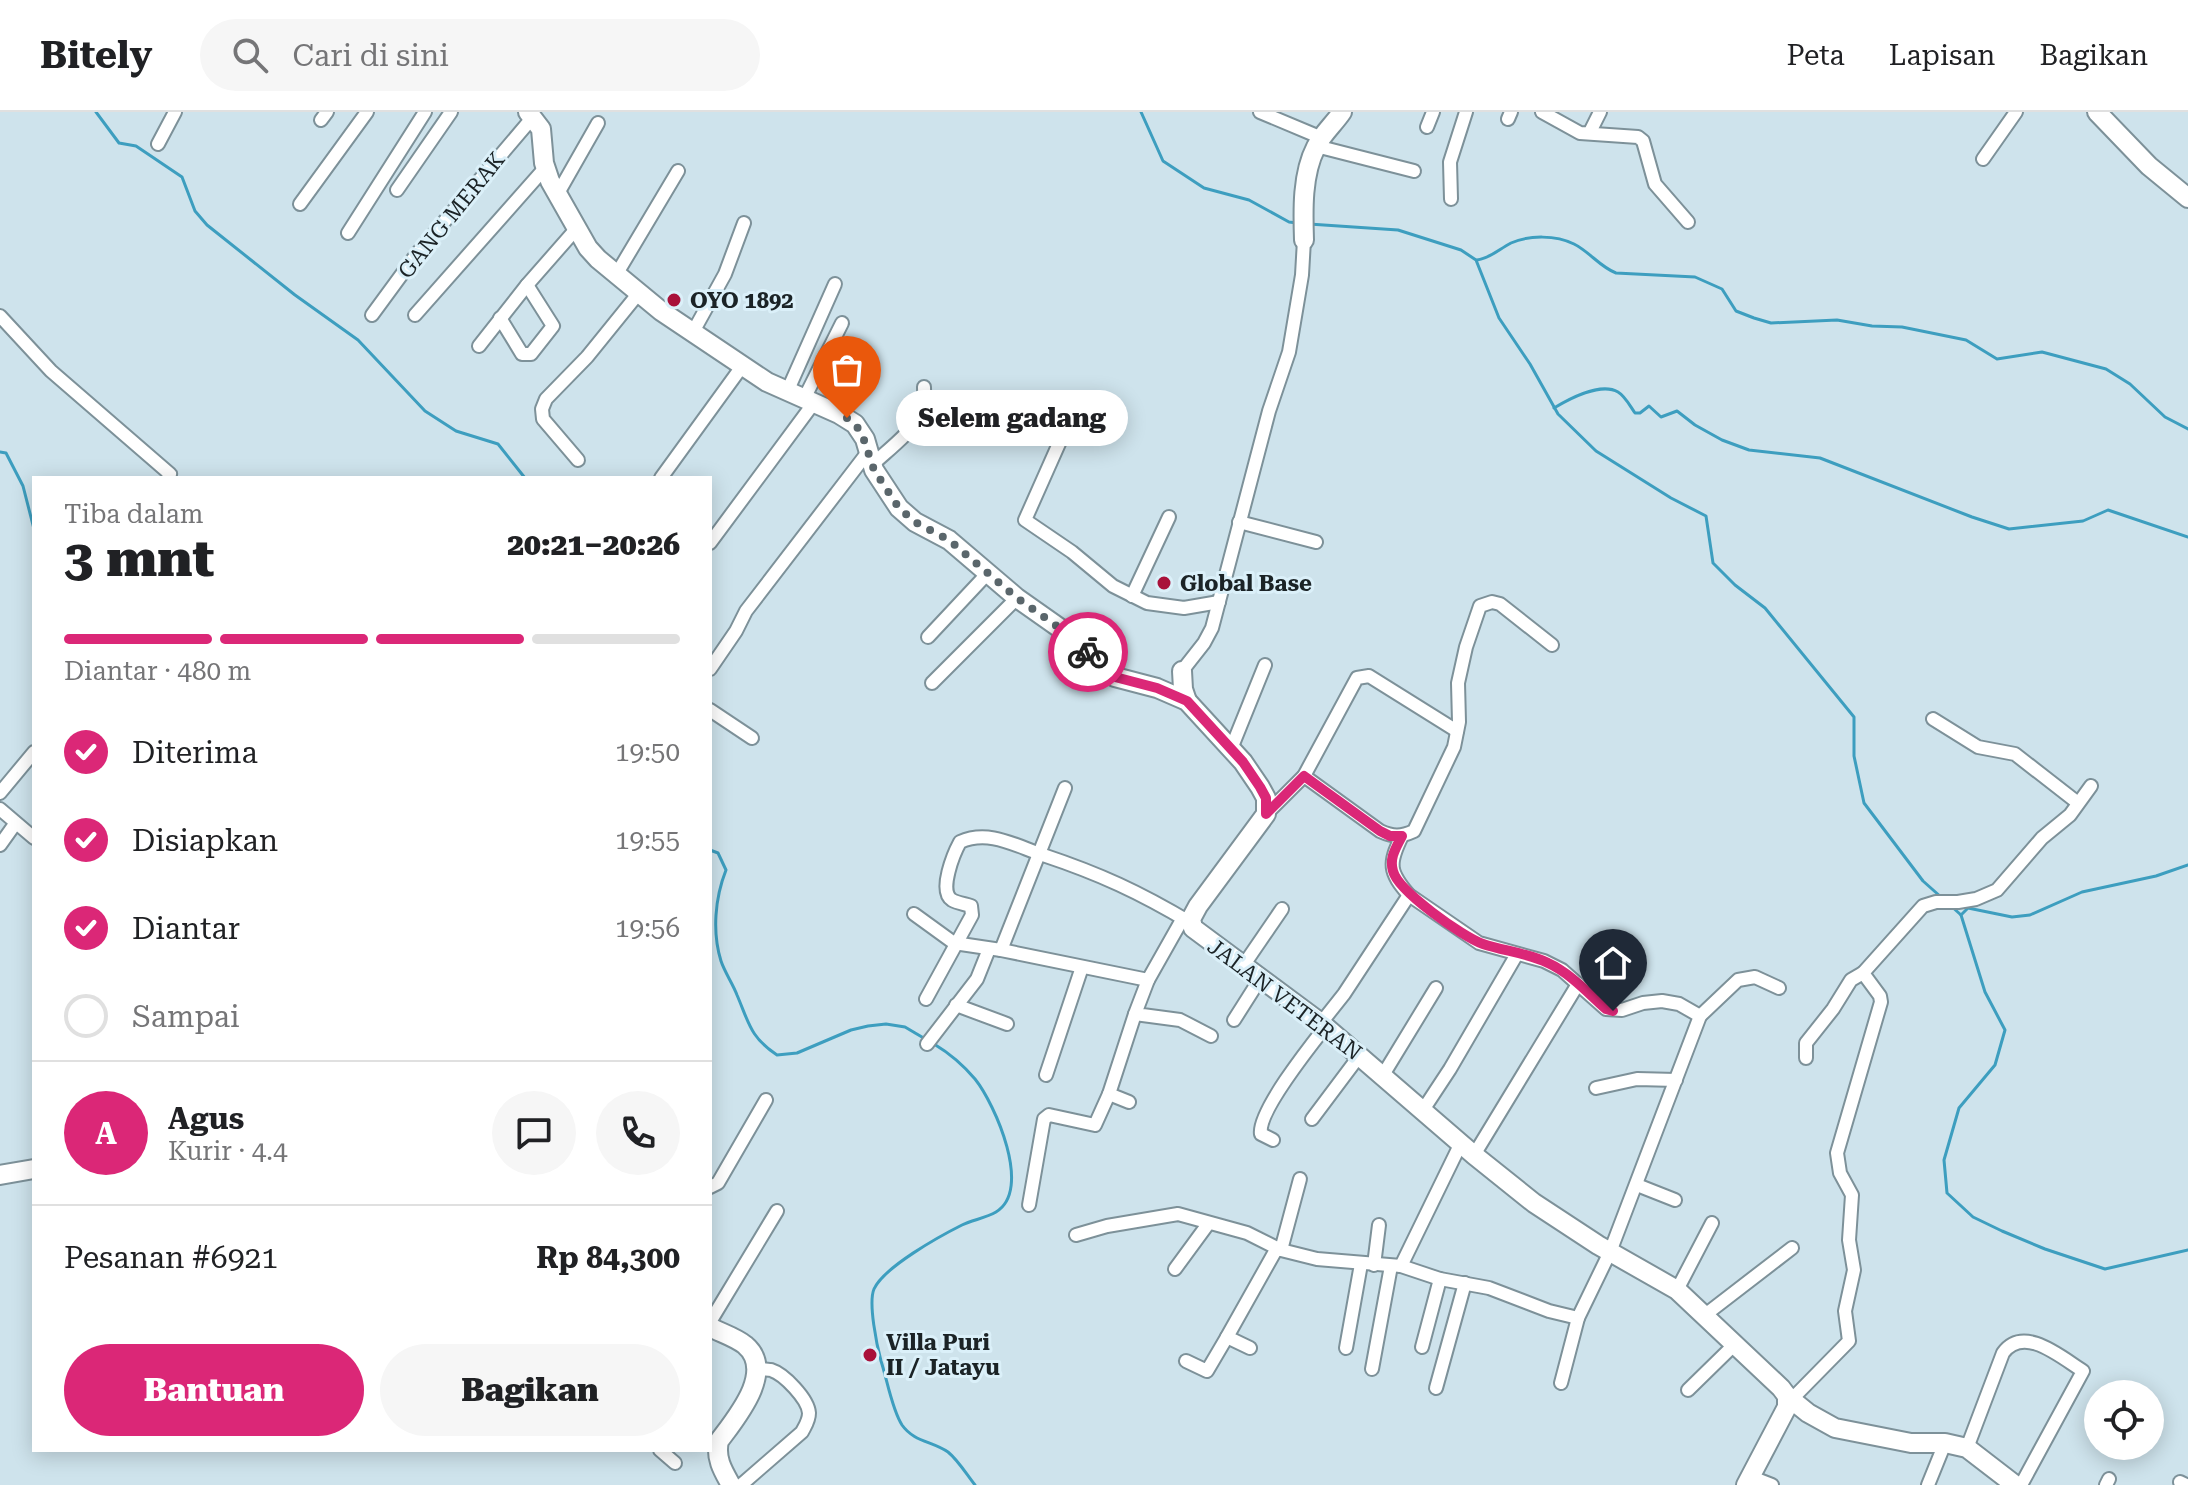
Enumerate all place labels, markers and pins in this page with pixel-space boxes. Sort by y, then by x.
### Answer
place label: OYO 1892 [690,288,794,313]
marker: OYO 1892 [665,291,683,309]
pin [813,336,881,418]
callout: Selem gadang [895,390,1127,446]
place label: Global Base [1180,571,1312,596]
marker: Global Base [1155,574,1173,592]
pin [1579,929,1647,1011]
place label: Villa Puri II / Jatayu [886,1330,1000,1380]
marker: Villa Puri II / Jatayu [861,1346,879,1364]

